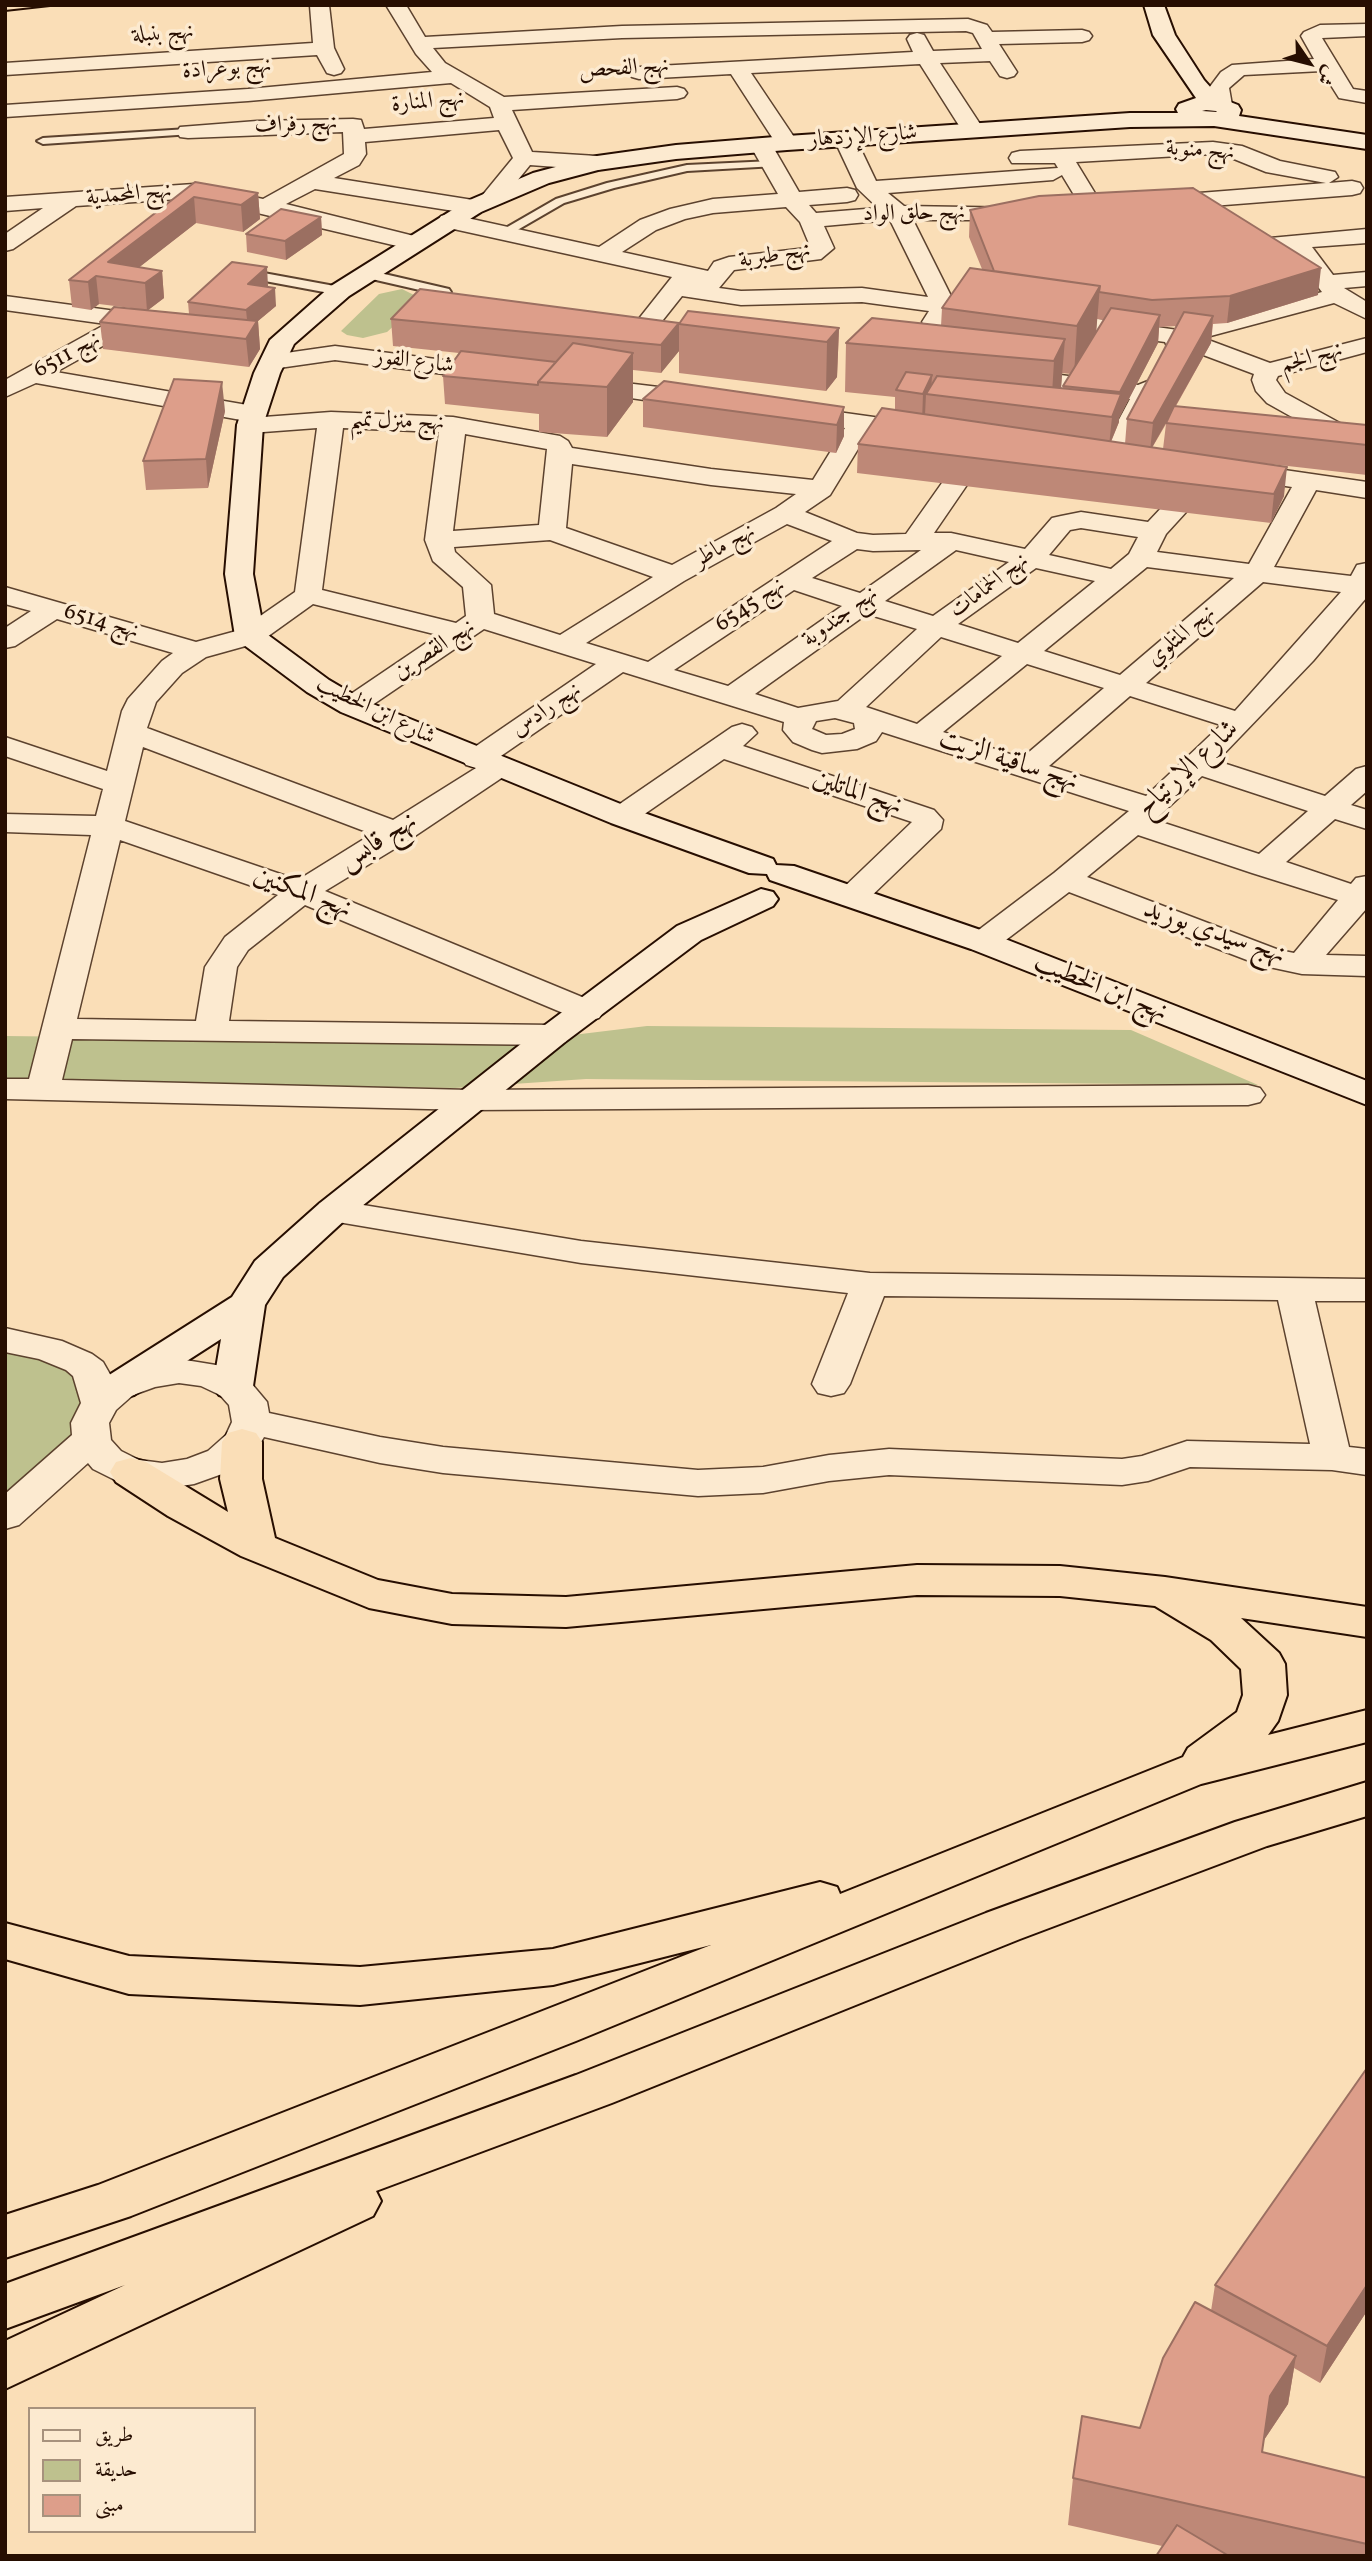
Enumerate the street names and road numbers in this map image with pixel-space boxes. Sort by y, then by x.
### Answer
street label: نهج بنبلة [131,19,195,51]
street label: نهج بوعرادة [181,53,273,87]
street label: نهج الفحص [578,53,670,87]
street label: نهج المنارة [390,86,466,120]
street label: نهج رفراف [254,111,338,141]
street label: شارع الإزدهار [808,120,918,156]
street label: نهج منوبة [1165,136,1235,168]
street label: نهج المحمدية [85,179,173,213]
street label: نهج حلق الواد [862,200,966,230]
street label: نهج طبربة [737,238,813,276]
street label: نهج 6511 [30,326,106,386]
street label: نهج الجم [1278,338,1346,380]
street label: شارع الفوز [373,344,455,382]
street label: نهج منزل تميم [349,408,445,438]
street label: نهج ماطر [689,519,761,575]
street label: نهج الحمامات [945,548,1035,626]
street label: نهج 6545 [711,573,791,639]
street label: نهج جندوبة [798,581,884,655]
street label: نهج 6514 [60,599,142,647]
street label: نهج المتلوي [1142,600,1222,674]
street label: نهج القصرين [389,614,481,688]
street label: شارع ابن الخطيب [311,671,439,753]
street label: نهج رادس [507,678,587,744]
street label: شارع الإرتياح [1131,714,1247,826]
street label: نهج ساقية الزيت [934,724,1082,800]
street label: نهج الماتلين [808,763,906,825]
street label: نهج قابس [334,806,424,880]
street label: نهج المكنين [248,860,356,928]
street label: نهج سيدي بوزيد [1139,894,1289,974]
street label: نهج ابن الخطيب [1028,947,1172,1031]

